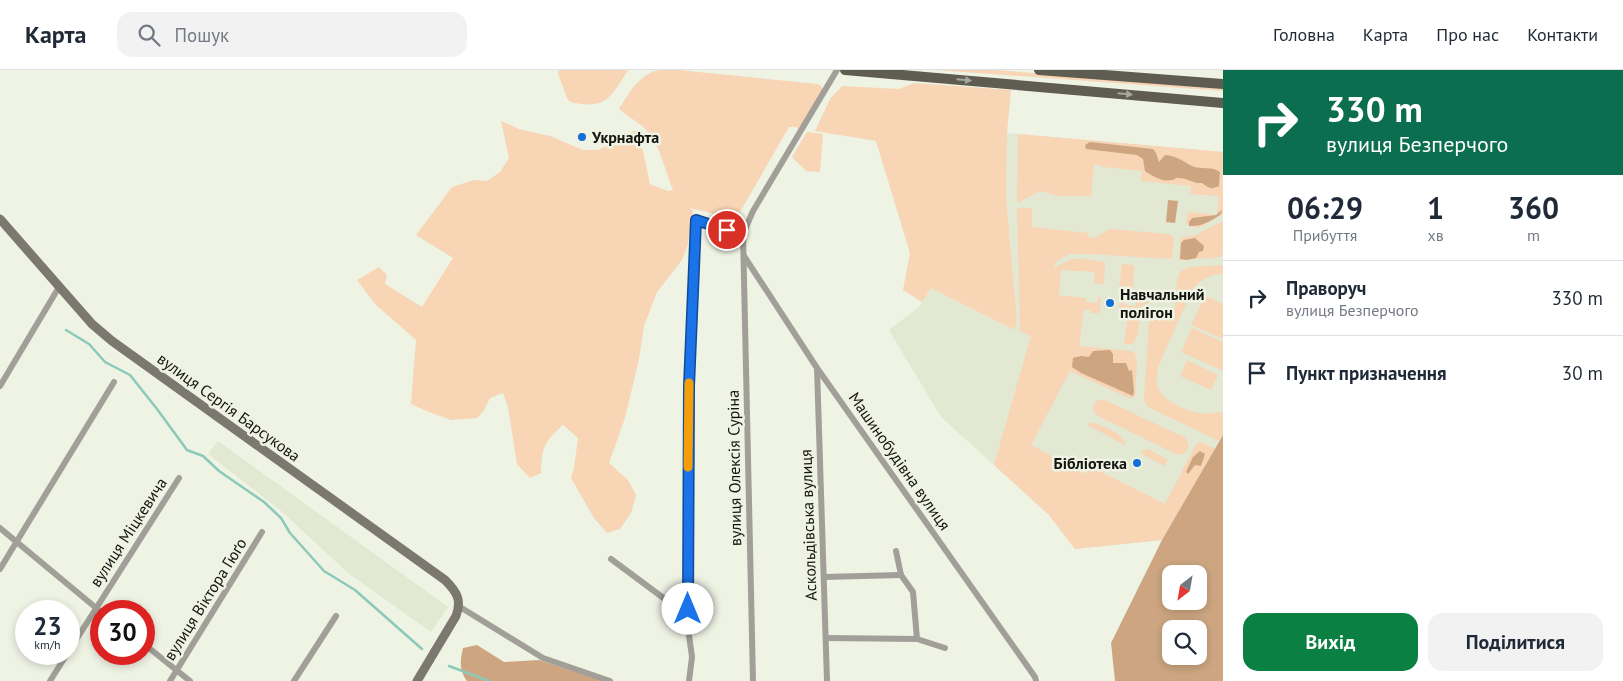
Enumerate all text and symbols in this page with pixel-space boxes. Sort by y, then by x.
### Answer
search box [117,12,467,57]
text: Карта [25,19,87,50]
icon: search [135,21,163,49]
text: Пошук [175,23,229,47]
text: Головна [1273,23,1335,46]
text: Карта [1363,23,1408,46]
text: Про нас [1436,23,1499,46]
text: Контакти [1527,23,1598,46]
one-way arrow [956,76,972,84]
text: 330 m [1326,86,1423,132]
one-way arrow [1118,90,1134,98]
icon: right [1243,90,1308,155]
place label: Укрнафта [591,127,659,147]
text: вулиця Безперчого [1326,130,1508,158]
marker: Укрнафта [576,131,588,143]
text: 06:29 [1287,188,1363,227]
text: 1 [1427,188,1444,227]
text: 360 [1508,188,1559,227]
pin [706,209,748,251]
icon: arrive [713,216,741,244]
text: Прибуття [1293,225,1357,245]
text: хв [1427,225,1444,245]
text: m [1527,225,1540,245]
text: Праворуч [1286,276,1366,300]
place label: Навчальний полігон [1120,284,1205,322]
icon: right [1243,284,1271,312]
text: 330 m [1551,286,1603,310]
marker: Навчальний полігон [1104,297,1116,309]
text: вулиця Безперчого [1286,300,1419,320]
street label: вулиця Сергія Барсукова [154,348,304,466]
icon: arrive [1243,359,1271,387]
text: Пункт призначення [1286,361,1447,385]
text: 30 m [1562,361,1603,385]
street label: Машинобудівна вулиця [845,388,955,534]
street label: вулиця Олексія Суріна [723,390,745,546]
street label: Аскольдівська вулиця [795,449,821,601]
place label: Бібліотека [1054,453,1127,473]
marker: Бібліотека [1131,457,1143,469]
street label: вулиця Міцкевича [85,474,171,590]
street label: вулиця Віктора Гюґо [159,534,251,664]
north arrow [1162,565,1208,610]
map controls [1162,565,1207,665]
position arrow [661,582,713,634]
speed limit sign: 30 [90,600,155,665]
text: 23 [33,610,62,642]
button: Вихід [1243,613,1418,671]
button: Поділитися [1428,613,1603,671]
button: search [1162,620,1207,665]
text: km/h [34,637,61,652]

